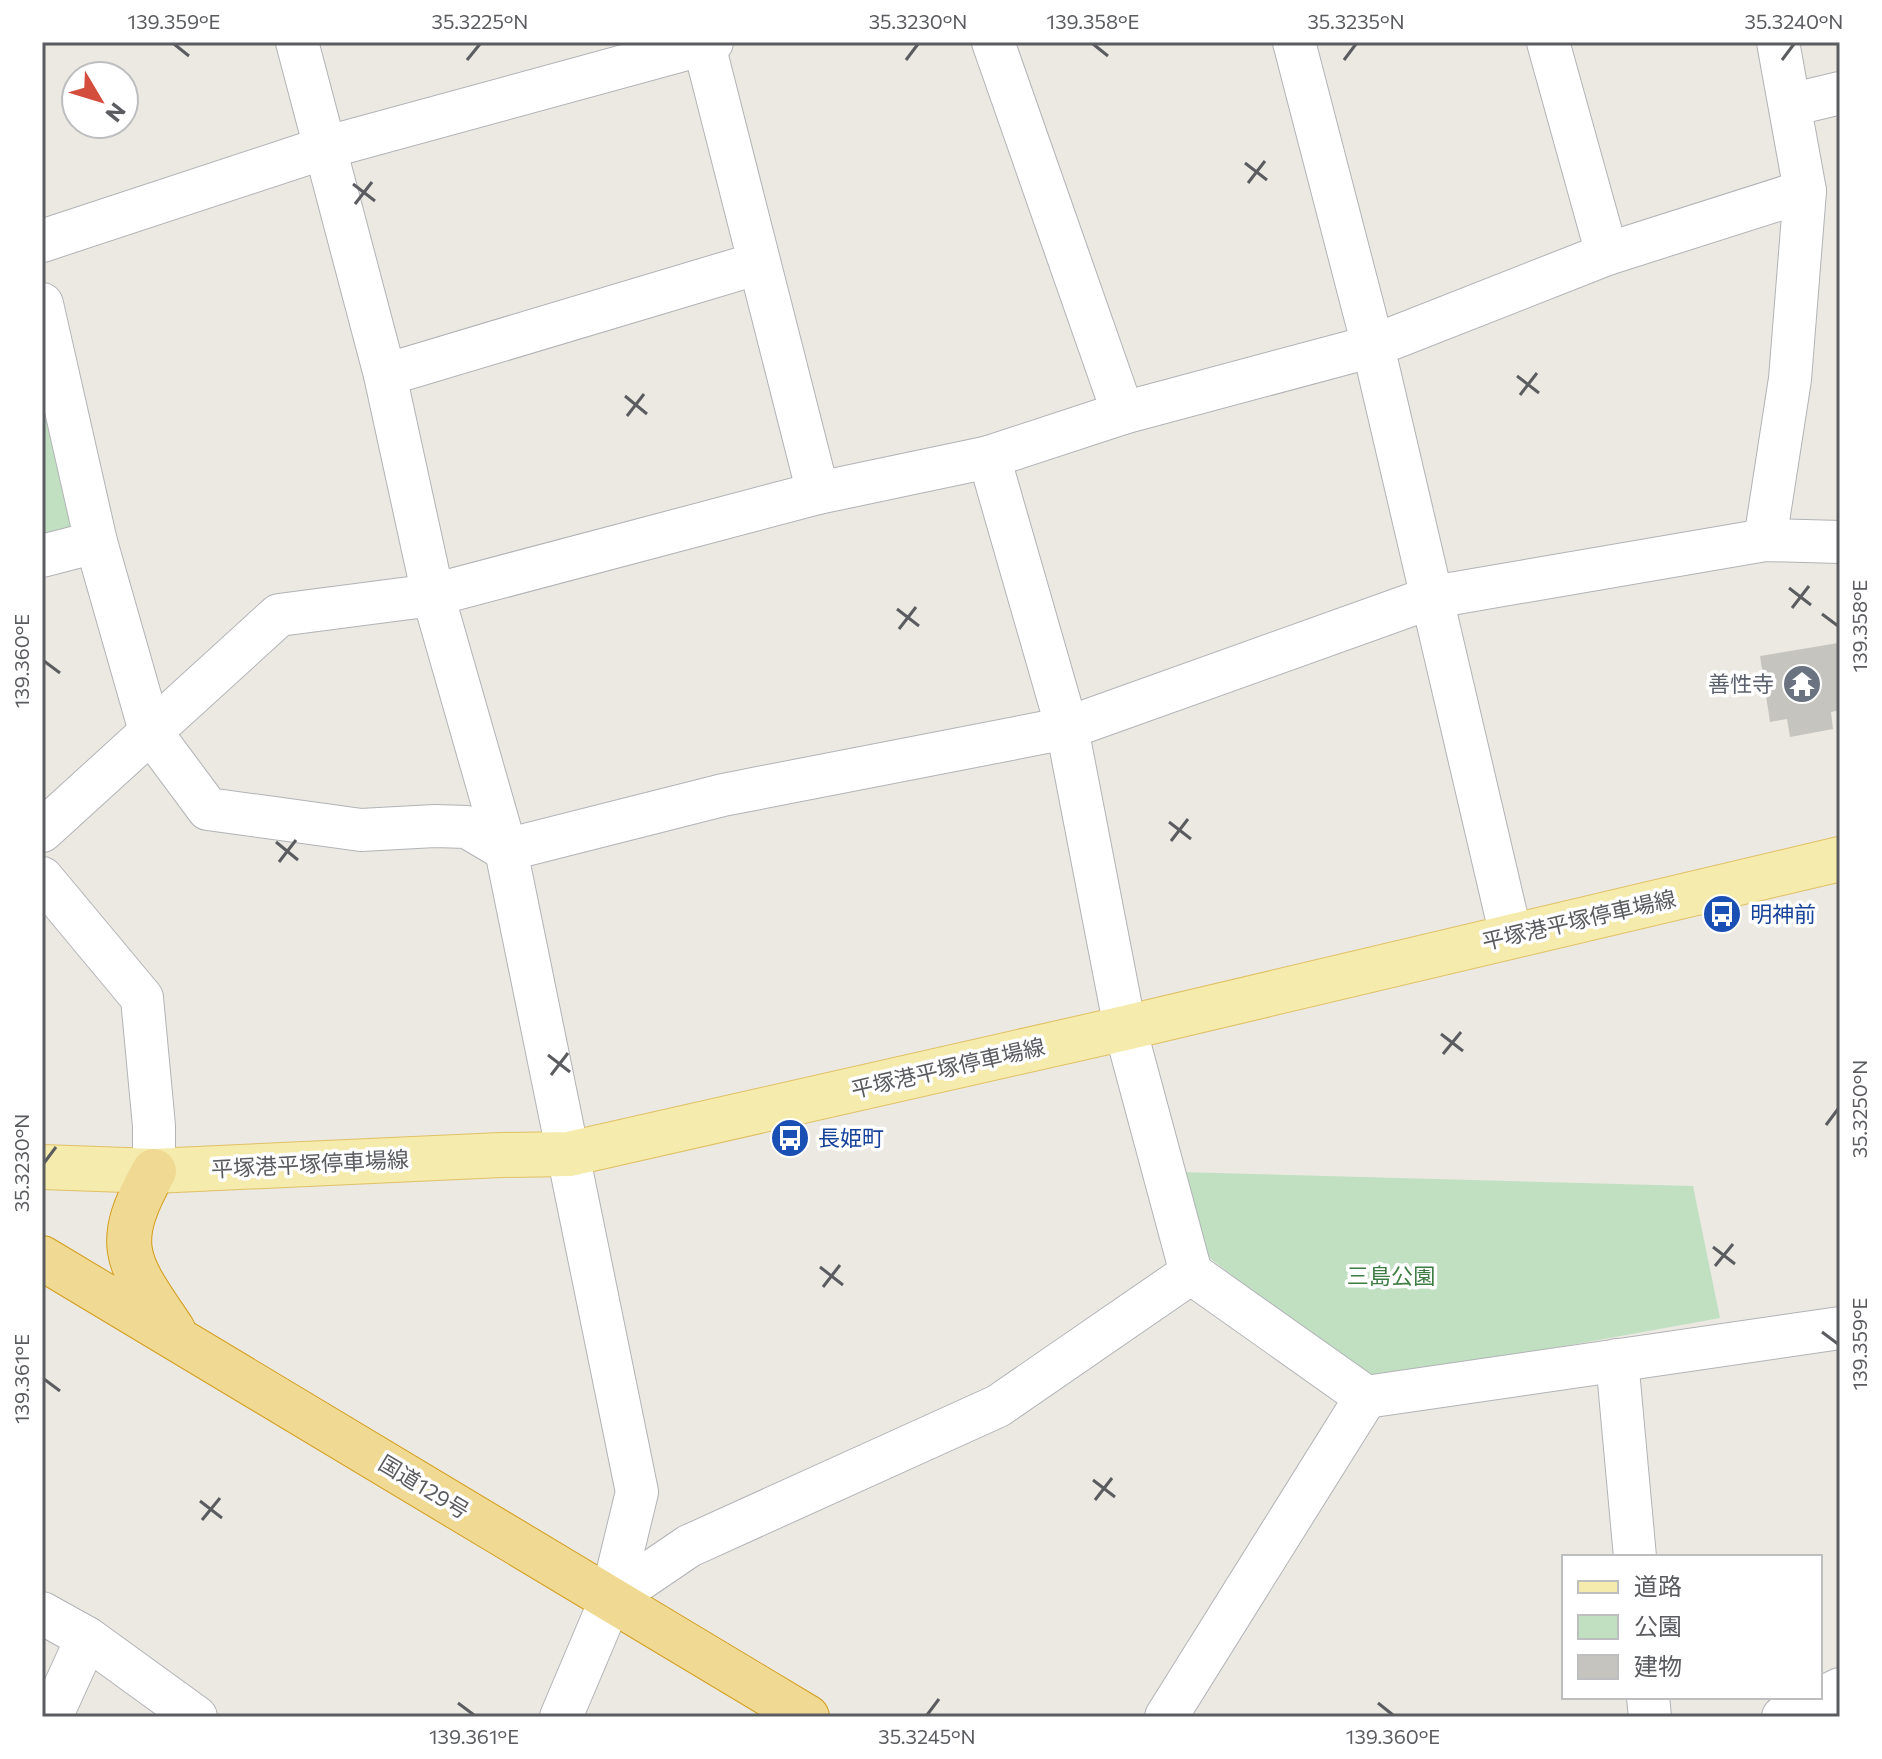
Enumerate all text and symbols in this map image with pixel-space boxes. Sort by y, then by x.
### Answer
text: 139.359°E [128,9,220,33]
text: 35.3225°N [432,9,528,33]
text: 35.3230°N [869,9,967,33]
text: 139.358°E [1047,9,1139,33]
text: 35.3235°N [1307,9,1405,33]
text: 35.3240°N [1745,9,1843,33]
north arrow [60,60,140,140]
text: N [100,98,132,127]
text: 139.358°E [1847,580,1871,672]
text: 139.360°E [9,614,33,708]
temple icon: 善性寺 [1781,663,1823,705]
place label: 善性寺 [1708,670,1774,697]
street label: 平塚港平塚停車場線 [1479,884,1678,955]
bus stop icon: 明神前 [1701,893,1743,935]
place label: 明神前 [1750,900,1816,927]
street label: 平塚港平塚停車場線 [848,1032,1047,1103]
text: 35.3250°N [1847,1060,1871,1158]
text: 35.3230°N [9,1114,33,1212]
bus stop icon: 長姫町 [769,1117,811,1159]
place label: 長姫町 [818,1124,884,1151]
street label: 平塚港平塚停車場線 [210,1145,410,1182]
park label: 三島公園 [1347,1262,1435,1289]
text: 139.359°E [1847,1298,1871,1390]
text: 139.361°E [9,1334,33,1424]
street label: 国道129号 [374,1449,474,1524]
legend [1562,1555,1822,1699]
text: 道路 [1634,1571,1682,1600]
text: 公園 [1634,1611,1682,1640]
text: 建物 [1634,1651,1682,1680]
text: 139.361°E [429,1724,519,1748]
text: 35.3245°N [878,1724,976,1748]
text: 139.360°E [1346,1724,1440,1748]

